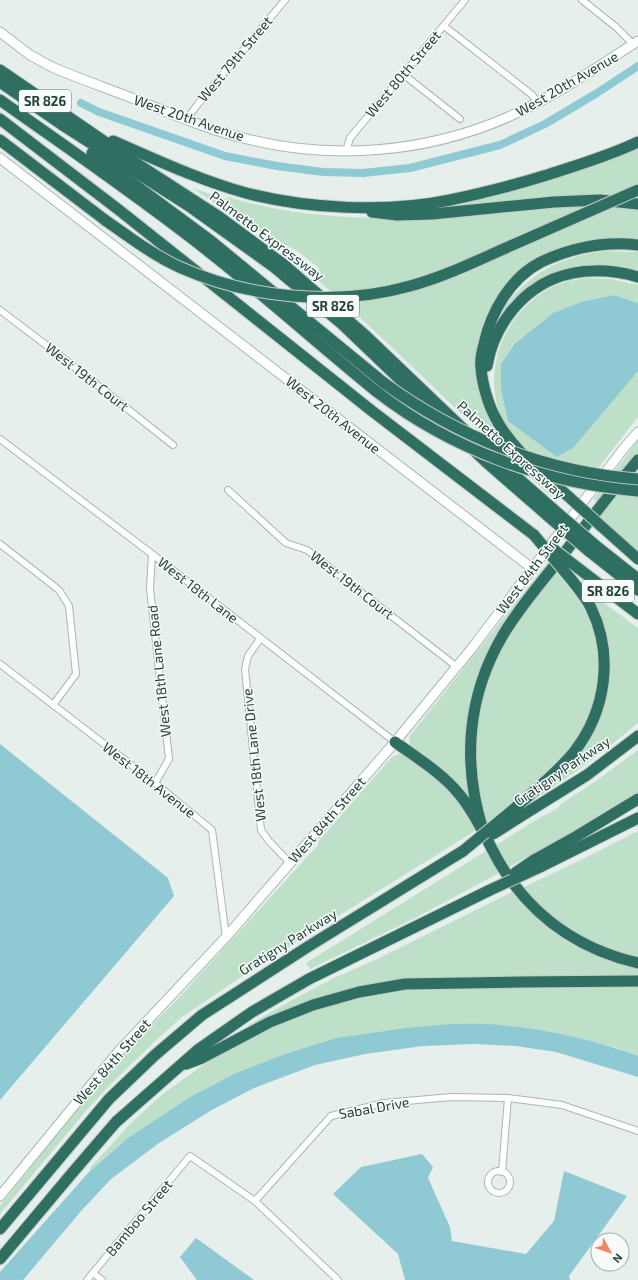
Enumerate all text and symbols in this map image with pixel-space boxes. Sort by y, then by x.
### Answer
street label: West 79th Street [194,12,275,105]
street label: West 80th Street [361,27,444,121]
street label: West 20th Avenue [512,47,621,120]
road number: SR 826 [19,90,71,112]
street label: West 20th Avenue [132,91,247,144]
street label: Palmetto Expressway [207,187,328,284]
road number: SR 826 [307,295,359,317]
street label: West 19th Court [42,339,132,414]
street label: West 20th Avenue [283,372,384,457]
street label: Palmetto Expressway [454,397,569,503]
street label: West 84th Street [492,520,571,617]
street label: West 19th Court [307,547,397,622]
street label: West 18th Lane [155,553,242,626]
road number: SR 826 [582,580,634,602]
street label: West 18th Lane Road [143,604,174,738]
street label: West 18th Lane Drive [238,688,269,822]
street label: Gratigny Parkway [510,732,614,809]
street label: West 18th Avenue [99,738,199,821]
street label: West 84th Street [285,773,369,866]
street label: Gratigny Parkway [236,904,340,979]
street label: West 84th Street [70,1015,154,1108]
street label: Sabal Drive [337,1093,411,1122]
street label: Bamboo Street [102,1176,176,1259]
north arrow [590,1232,630,1272]
text: N [610,1252,626,1266]

